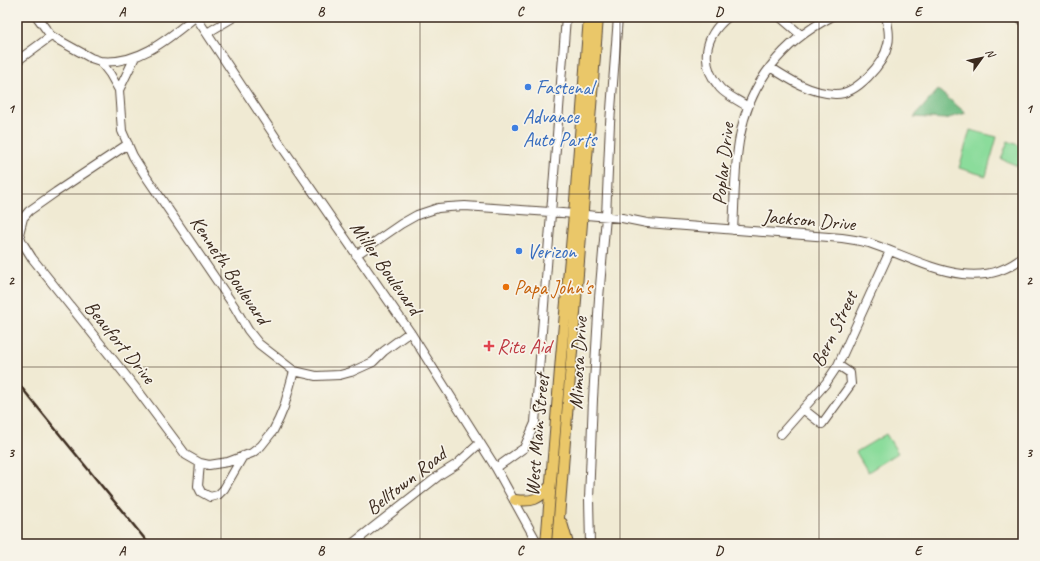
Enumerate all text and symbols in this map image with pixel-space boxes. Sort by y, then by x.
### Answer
text: A [119,4,127,20]
text: B [318,4,326,20]
text: C [517,4,525,20]
text: D [715,4,724,20]
text: E [915,4,924,20]
north arrow [962,38,1002,78]
text: N [983,46,999,61]
place label: Fastenal [536,75,597,100]
marker: Fastenal [523,82,533,92]
text: 1 [8,101,16,117]
text: 1 [1026,101,1034,117]
place label: Advance Auto Parts [523,104,598,152]
street label: Poplar Drive [706,120,740,206]
marker: Advance Auto Parts [510,123,520,133]
street label: Jackson Drive [761,203,858,237]
street label: Kenneth Boulevard [185,211,277,332]
street label: Miller Boulevard [345,216,429,322]
place label: Verizon [527,239,577,264]
marker: Verizon [514,246,524,256]
text: 2 [8,273,15,289]
text: 2 [1026,273,1033,289]
place label: Papa John's [514,275,594,300]
marker: Papa John's [501,282,511,292]
street label: Bern Street [805,285,864,371]
street label: Beaufort Drive [79,295,162,390]
street label: Mimosa Drive [563,315,593,410]
place label: Rite Aid [497,334,554,359]
marker: Rite Aid [484,341,494,351]
street label: West Main Street [519,370,555,497]
street label: Belltown Road [361,440,454,520]
text: 3 [8,445,15,461]
text: 3 [1026,445,1033,461]
text: A [119,543,127,559]
text: B [318,543,326,559]
text: C [517,543,525,559]
text: D [715,543,724,559]
text: E [915,543,924,559]

